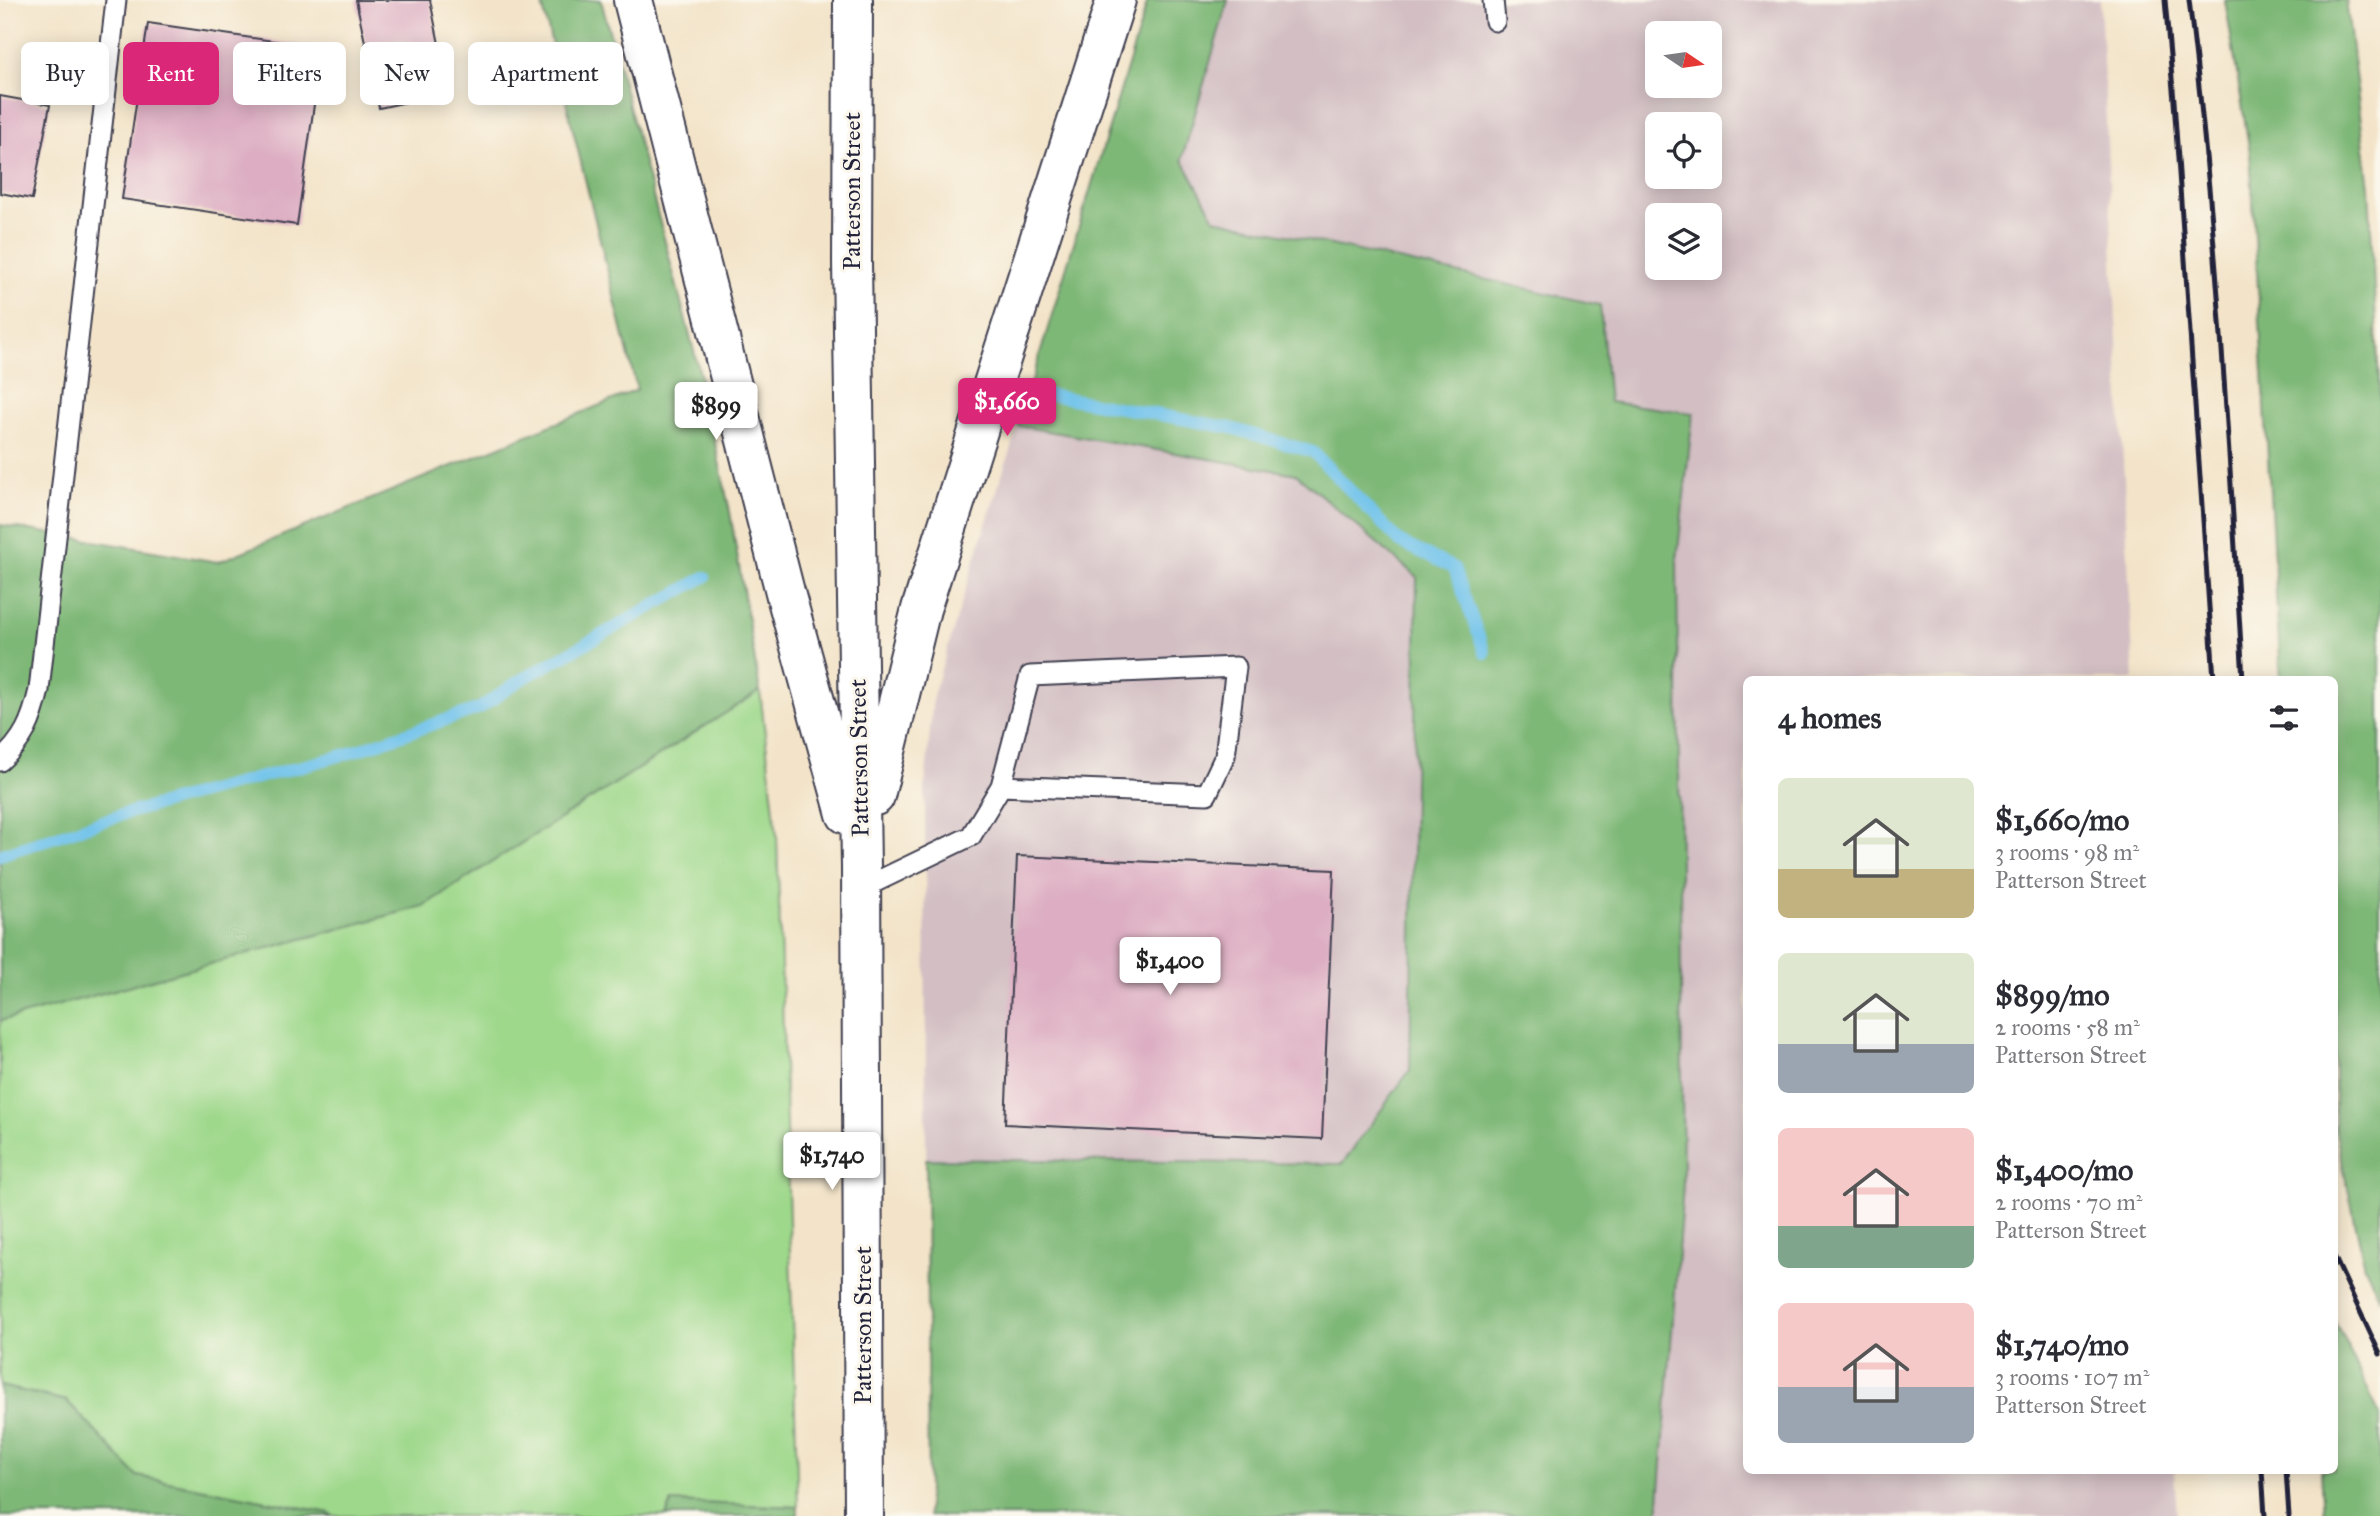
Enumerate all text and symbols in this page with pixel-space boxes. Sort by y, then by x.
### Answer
north arrow [1645,21,1722,98]
map controls [1645,21,1722,280]
chip: Buy [21,42,109,105]
chip: Rent [123,42,219,105]
chip: Filters [233,42,346,105]
chip: New [360,42,454,105]
chip: Apartment [468,42,623,105]
street label: Patterson Street [837,111,867,270]
button: locate [1645,112,1722,189]
button: layers [1645,203,1722,280]
pin: $1,660 [950,378,1064,438]
pin: $899 [675,382,757,442]
text: $1,660 [974,387,1040,415]
text: $899 [691,391,741,419]
street label: Patterson Street [843,678,875,837]
icon: filters [2265,699,2303,737]
text: 4 homes [1778,700,1882,736]
text: $1,660/mo [1995,802,2129,838]
icon: home [1834,806,1918,890]
text: 3 rooms · 98 m² [1995,838,2139,866]
text: Patterson Street [1995,866,2147,894]
pin: $1,400 [1113,937,1227,997]
text: $1,400 [1136,946,1204,974]
text: $899/mo [1995,977,2110,1013]
icon: home [1834,981,1918,1065]
text: 2 rooms · 58 m² [1995,1013,2140,1041]
text: Patterson Street [1995,1041,2147,1069]
pin: $1,740 [775,1132,889,1192]
text: $1,740 [799,1141,865,1169]
text: $1,400/mo [1995,1152,2133,1188]
icon: home [1834,1156,1918,1240]
text: 2 rooms · 70 m² [1995,1188,2143,1216]
text: Patterson Street [1995,1216,2147,1244]
street label: Patterson Street [848,1245,878,1404]
text: $1,740/mo [1995,1327,2129,1363]
icon: home [1834,1331,1918,1415]
text: 3 rooms · 107 m² [1995,1363,2149,1391]
text: Patterson Street [1995,1391,2147,1419]

